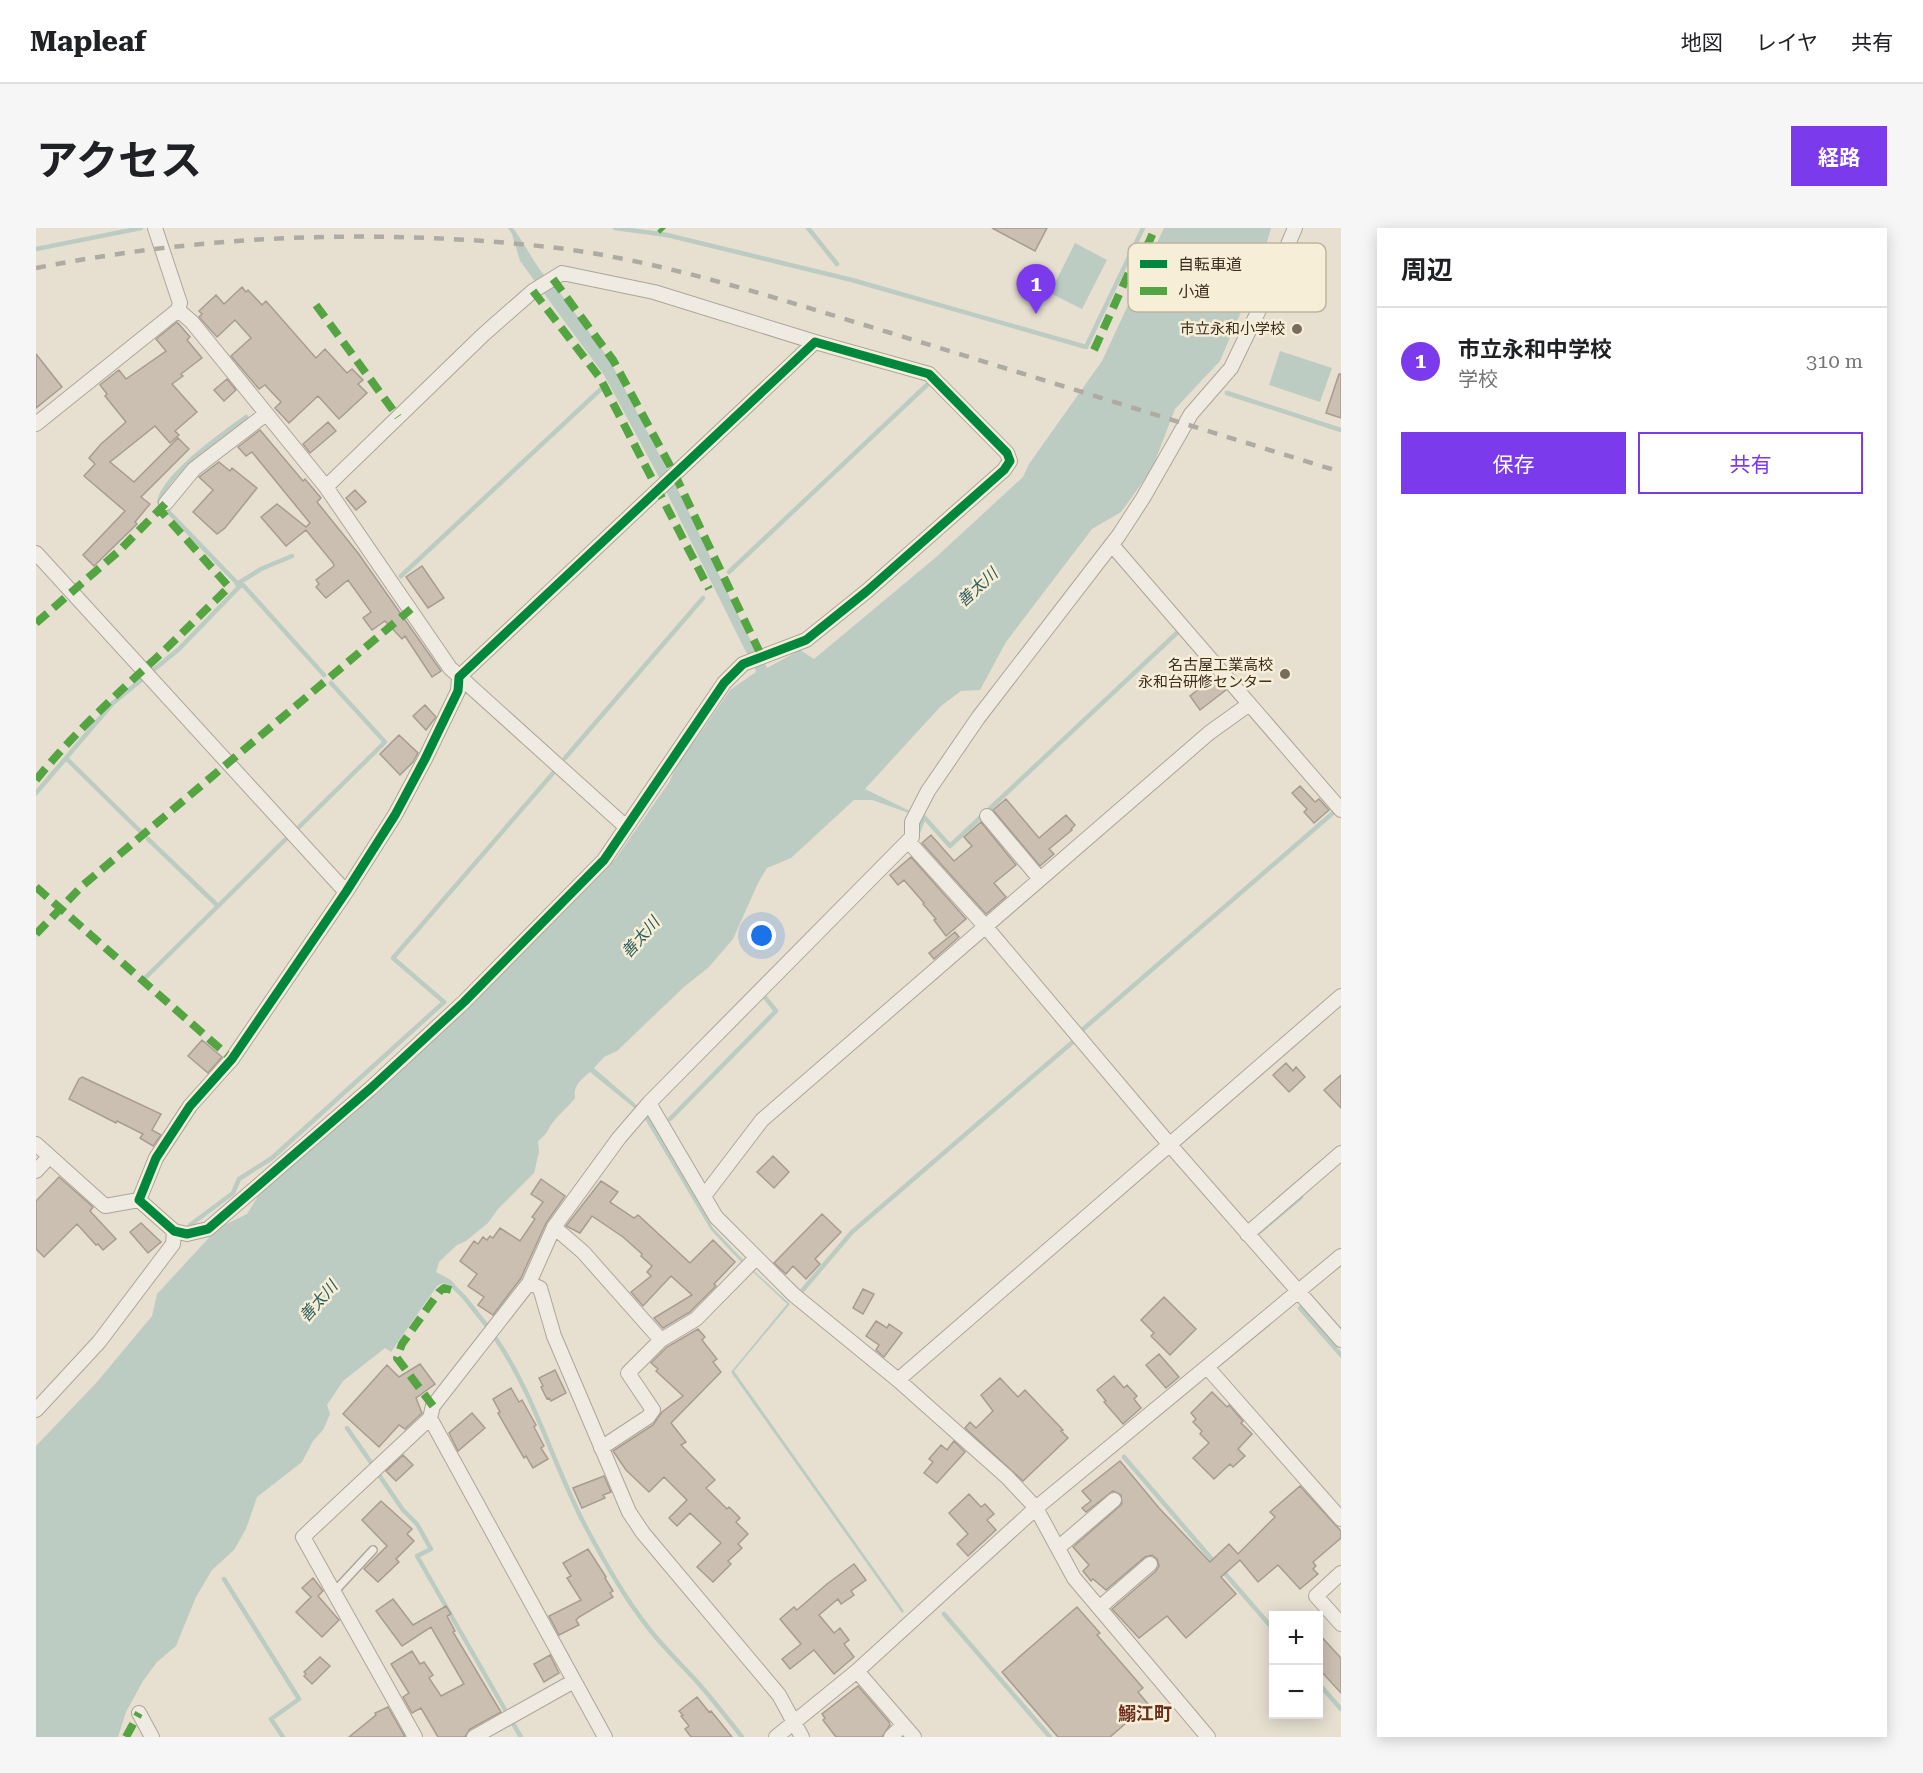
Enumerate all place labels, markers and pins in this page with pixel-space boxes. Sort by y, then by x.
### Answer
pin: 1 [1016,264,1056,314]
place label: 市立永和小学校 [1180,320,1285,338]
marker: 市立永和小学校 [1290,322,1304,336]
place label: 名古屋工業高校 永和台研修センター [1138,656,1273,691]
marker: 名古屋工業高校 永和台研修センター [1278,667,1292,681]

